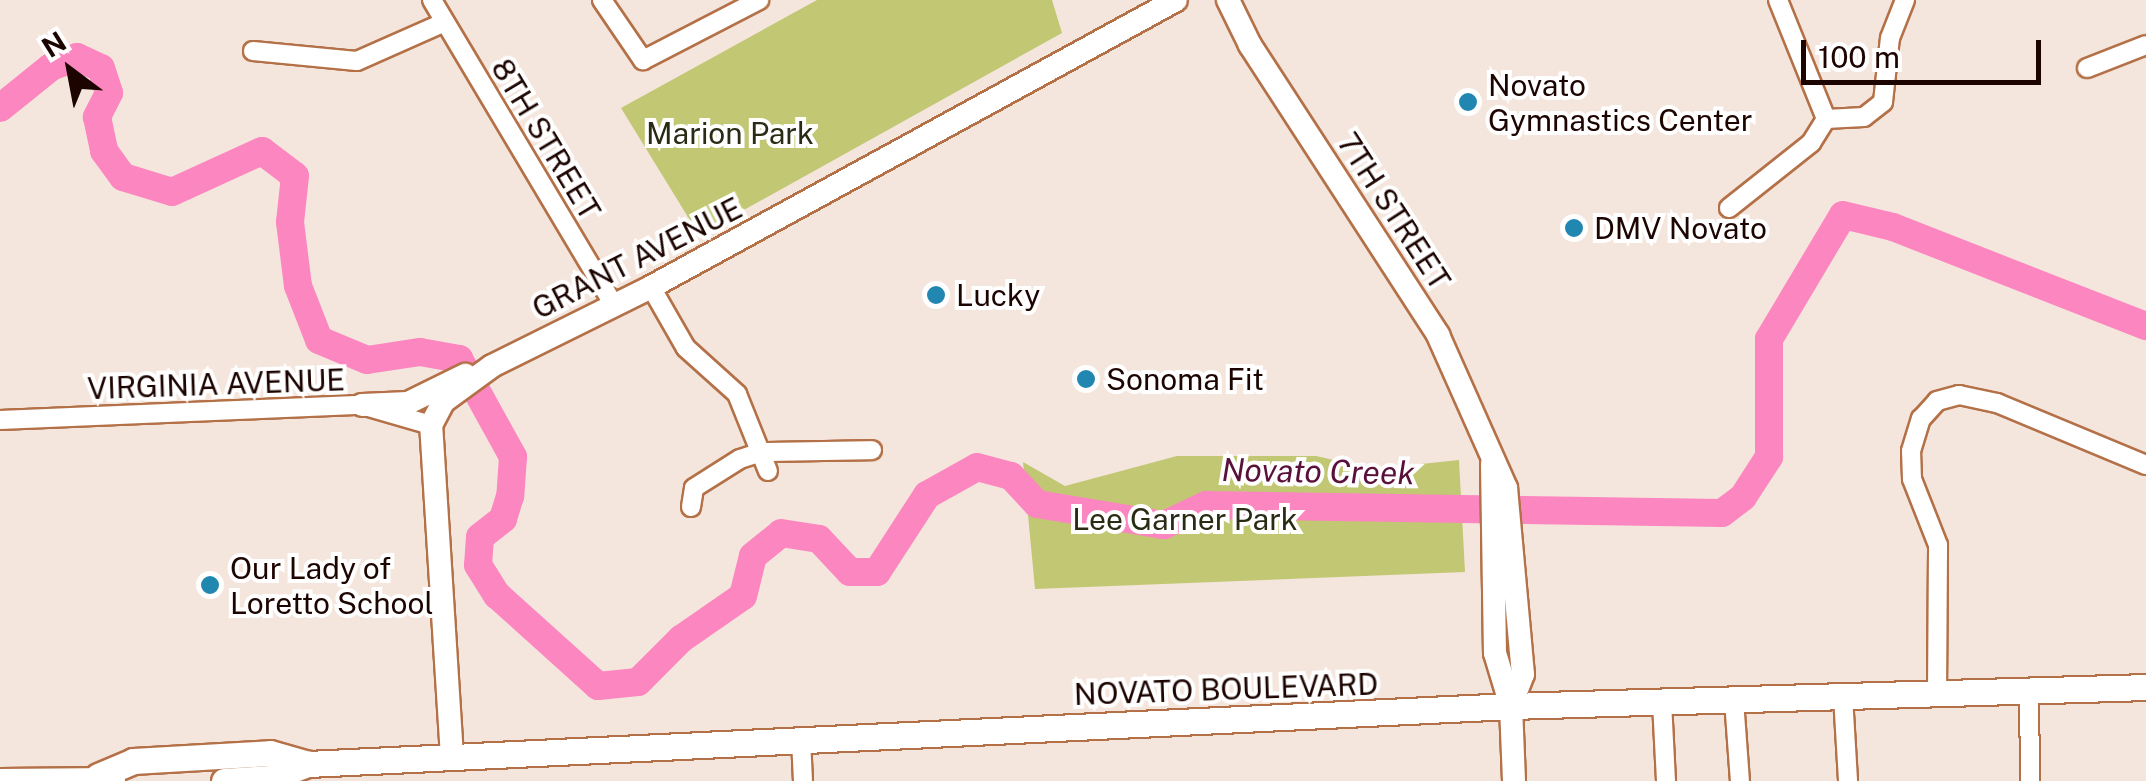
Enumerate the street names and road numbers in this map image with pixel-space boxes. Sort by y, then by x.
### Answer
street label: 8TH STREET [484,52,608,226]
street label: 7TH STREET [1330,126,1458,296]
street label: GRANT AVENUE [526,190,748,326]
street label: VIRGINIA AVENUE [87,362,345,406]
street label: NOVATO BOULEVARD [1073,666,1379,712]

